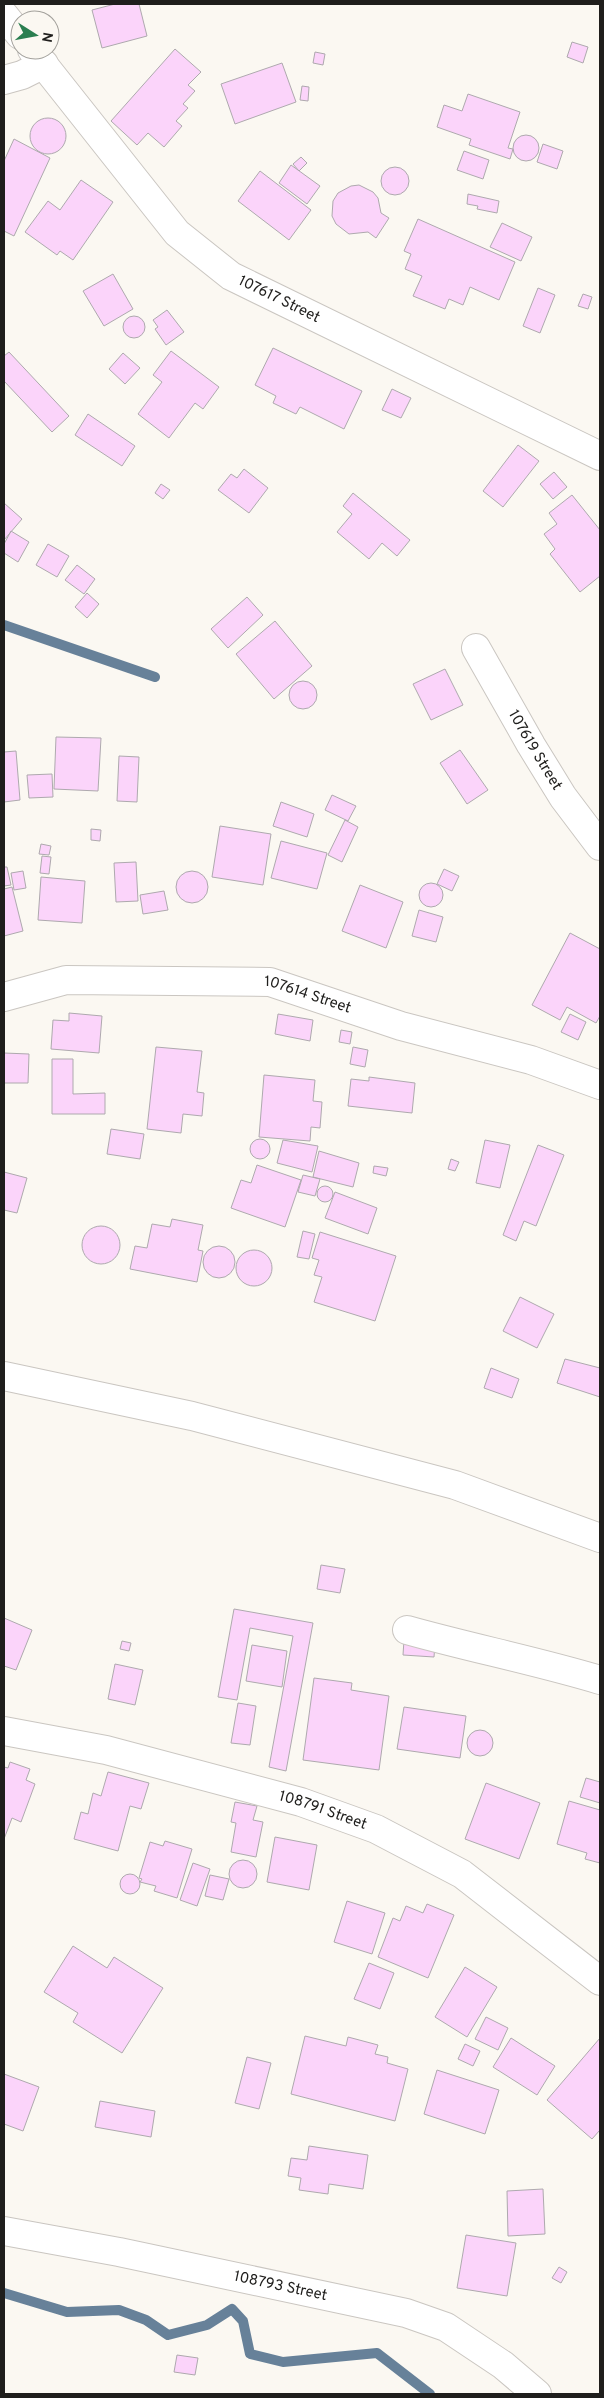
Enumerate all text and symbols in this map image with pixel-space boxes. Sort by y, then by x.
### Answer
north arrow [10,10,60,60]
text: N [37,31,56,44]
street label: 107617 Street [235,272,323,327]
street label: 107619 Street [504,707,566,794]
street label: 107614 Street [264,972,353,1018]
street label: 108791 Street [277,1787,369,1834]
street label: 108793 Street [232,2267,329,2305]

